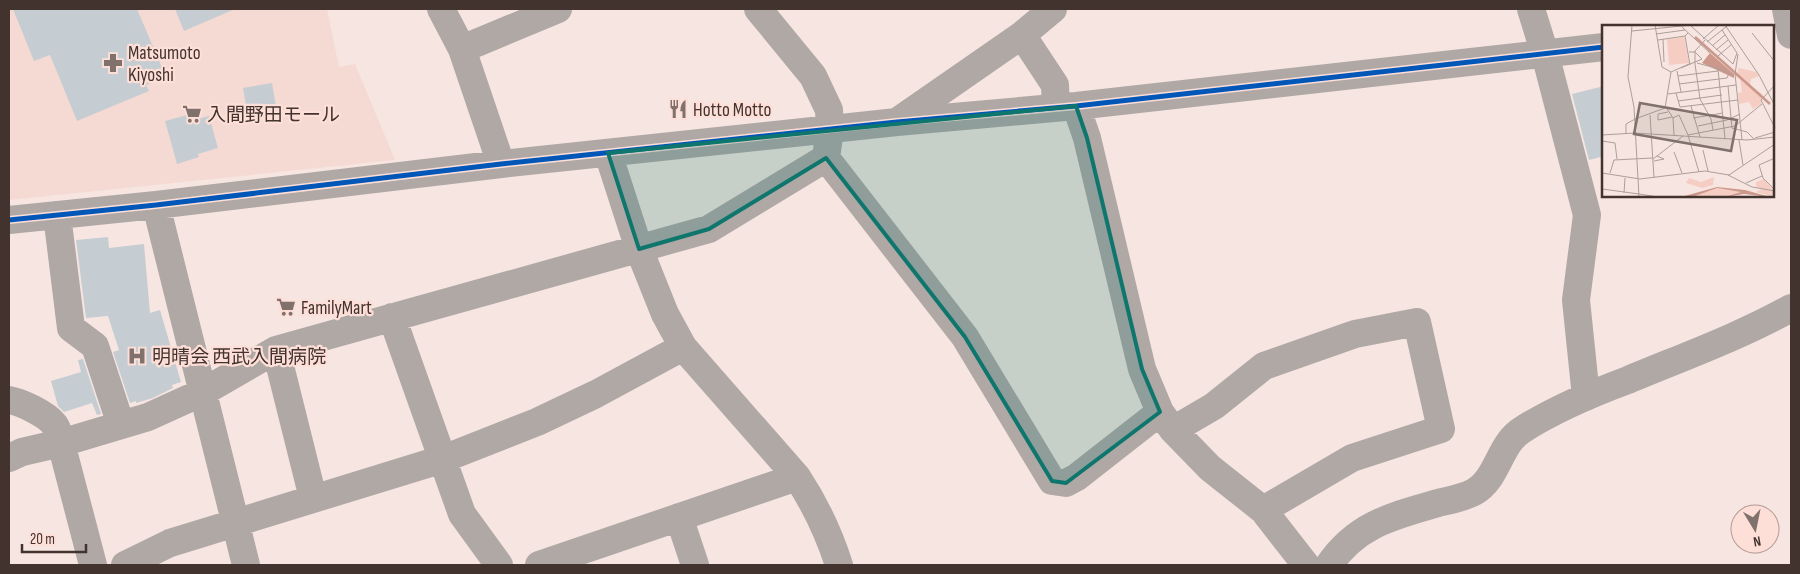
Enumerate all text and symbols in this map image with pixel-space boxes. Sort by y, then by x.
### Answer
inset map [1602,25,1775,198]
place label: Matsumoto Kiyoshi [128,42,201,87]
pharmacy icon: Matsumoto Kiyoshi [102,52,124,74]
restaurant icon: Hotto Motto [667,98,689,120]
place label: Hotto Motto [693,99,771,122]
supermarket icon: 入間野田モール [181,103,203,125]
place label: 入間野田モール [207,104,340,127]
supermarket icon: FamilyMart [275,296,297,318]
place label: FamilyMart [301,297,372,320]
hospital icon: 明晴会 西武入間病院 [126,345,148,367]
place label: 明晴会 西武入間病院 [152,346,326,369]
north arrow [1730,504,1780,554]
scale bar [22,522,86,554]
text: 20 m [30,530,55,549]
text: N [1752,532,1762,550]

